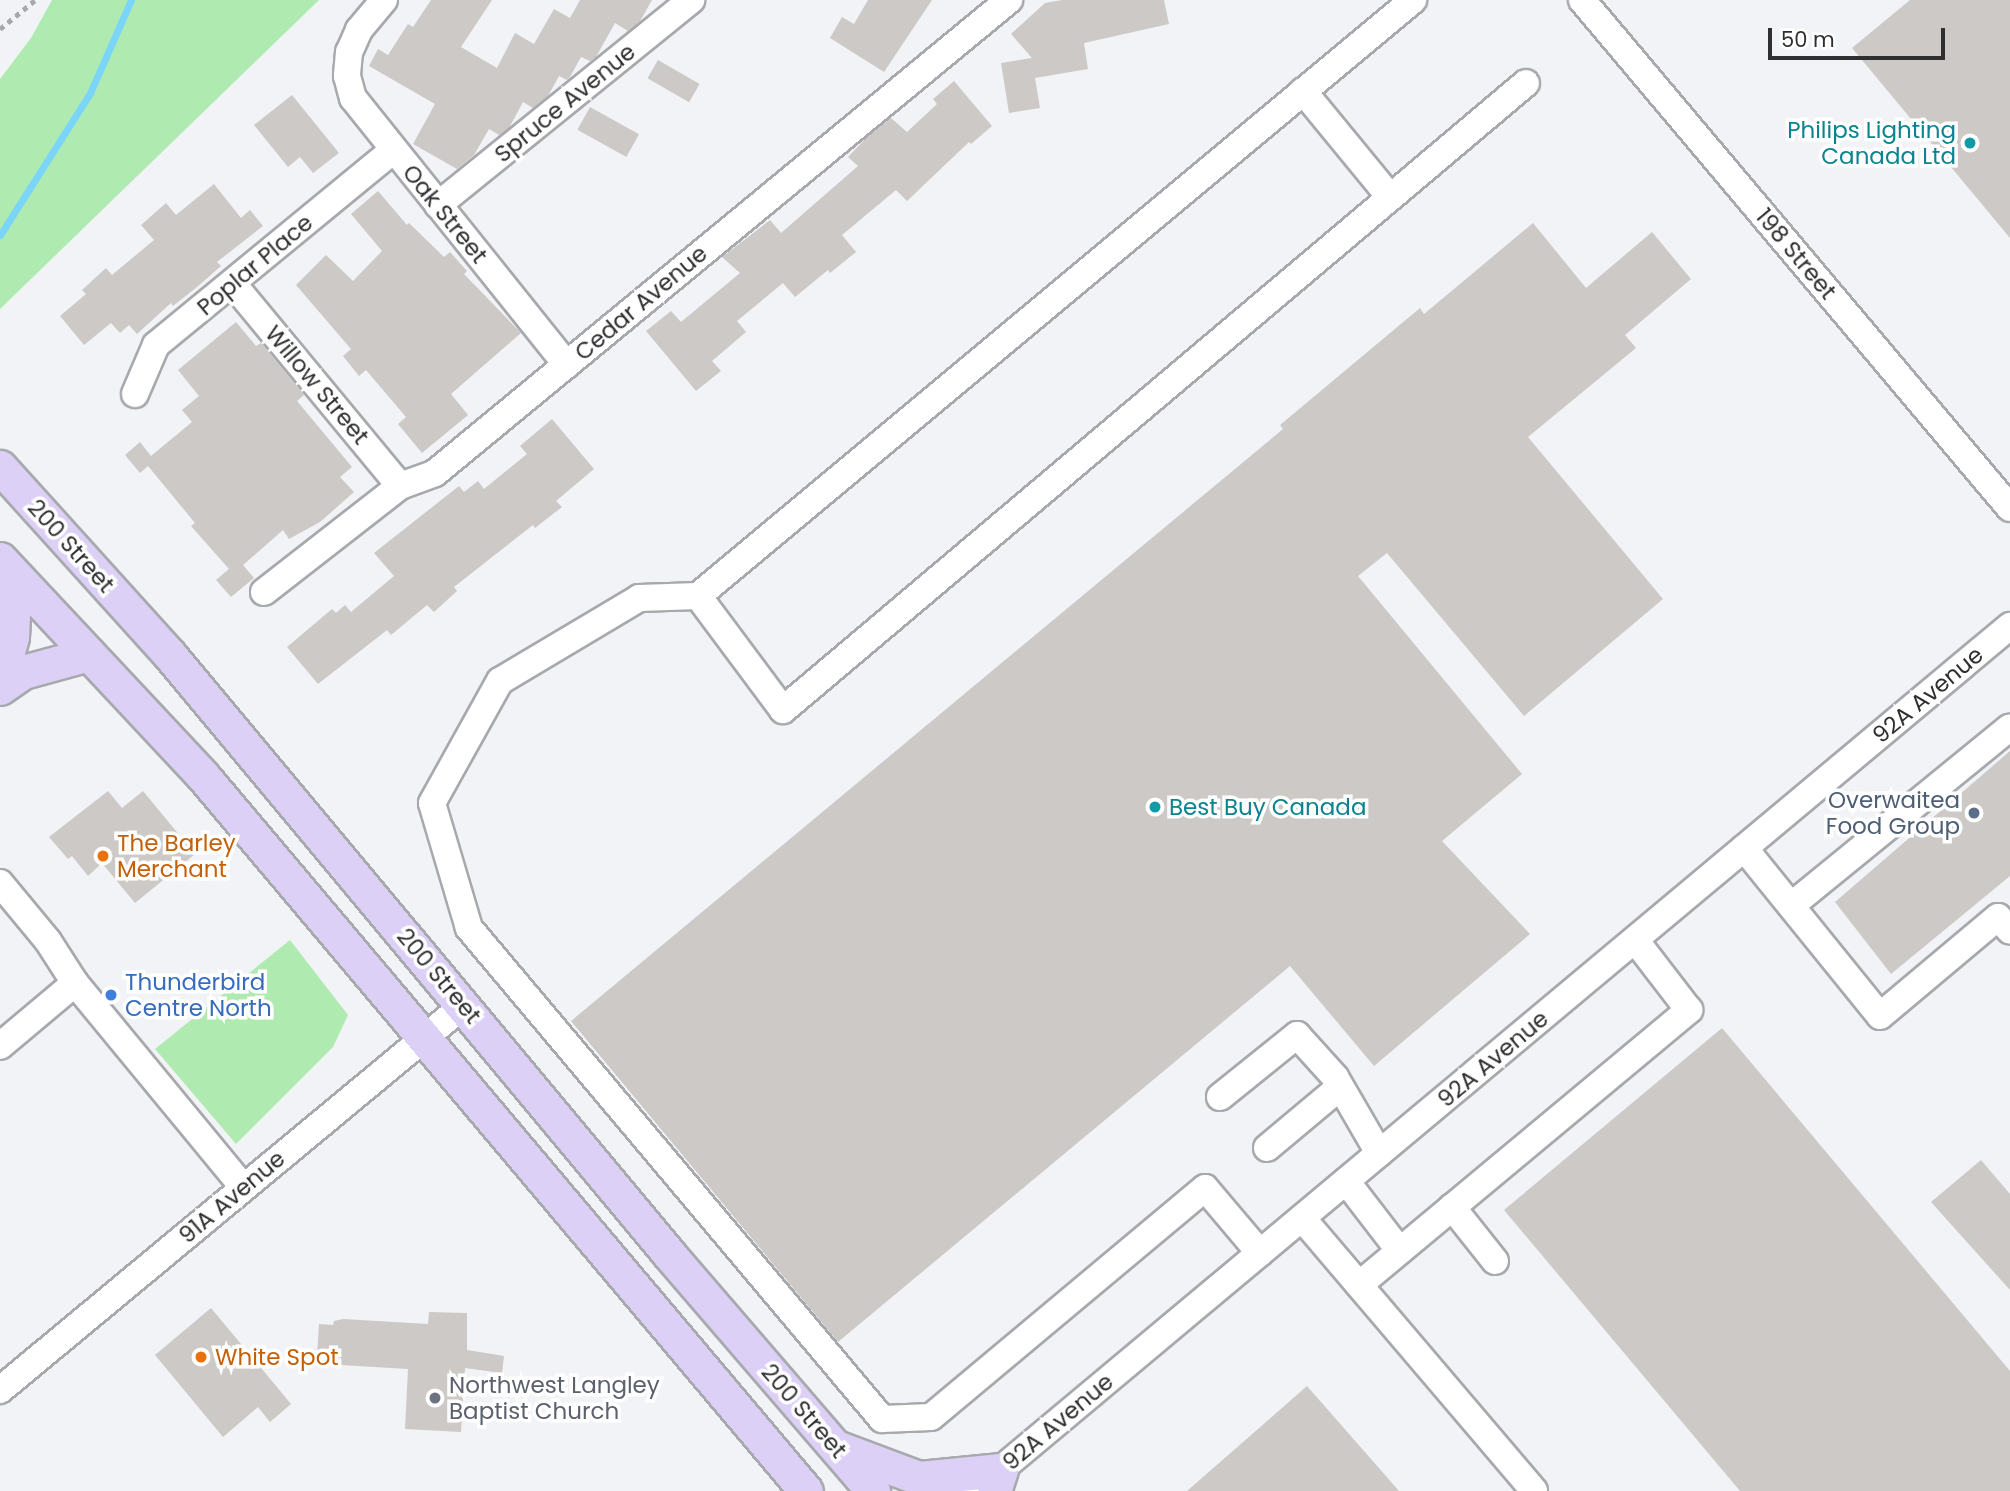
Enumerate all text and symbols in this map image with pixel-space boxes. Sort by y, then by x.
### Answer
scale bar [1772,14,1949,58]
text: 50 m [1781,25,1835,54]
street label: Spruce Avenue [489,38,641,168]
place label: Philips Lighting Canada Ltd [1787,116,1956,170]
marker: Philips Lighting Canada Ltd [1962,135,1978,151]
street label: Oak Street [397,159,493,269]
street label: 198 Street [1750,203,1842,305]
street label: Poplar Place [192,209,318,321]
street label: Cedar Avenue [569,240,713,366]
street label: Willow Street [259,320,375,450]
street label: 200 Street [22,494,120,598]
street label: 92A Avenue [1867,641,1989,749]
place label: Overwaitea Food Group [1826,786,1960,840]
place label: Best Buy Canada [1169,793,1366,821]
marker: Best Buy Canada [1147,799,1163,815]
marker: Overwaitea Food Group [1966,805,1982,821]
place label: The Barley Merchant [117,829,236,883]
marker: The Barley Merchant [95,848,111,864]
street label: 200 Street [391,923,487,1029]
place label: Thunderbird Centre North [125,968,272,1022]
marker: Thunderbird Centre North [103,987,119,1003]
street label: 92A Avenue [1432,1005,1554,1113]
street label: 91A Avenue [173,1145,291,1249]
place label: White Spot [215,1343,339,1371]
marker: White Spot [193,1349,209,1365]
street label: 200 Street [756,1358,852,1464]
street label: 92A Avenue [997,1368,1119,1476]
place label: Northwest Langley Baptist Church [449,1371,660,1425]
marker: Northwest Langley Baptist Church [427,1390,443,1406]

